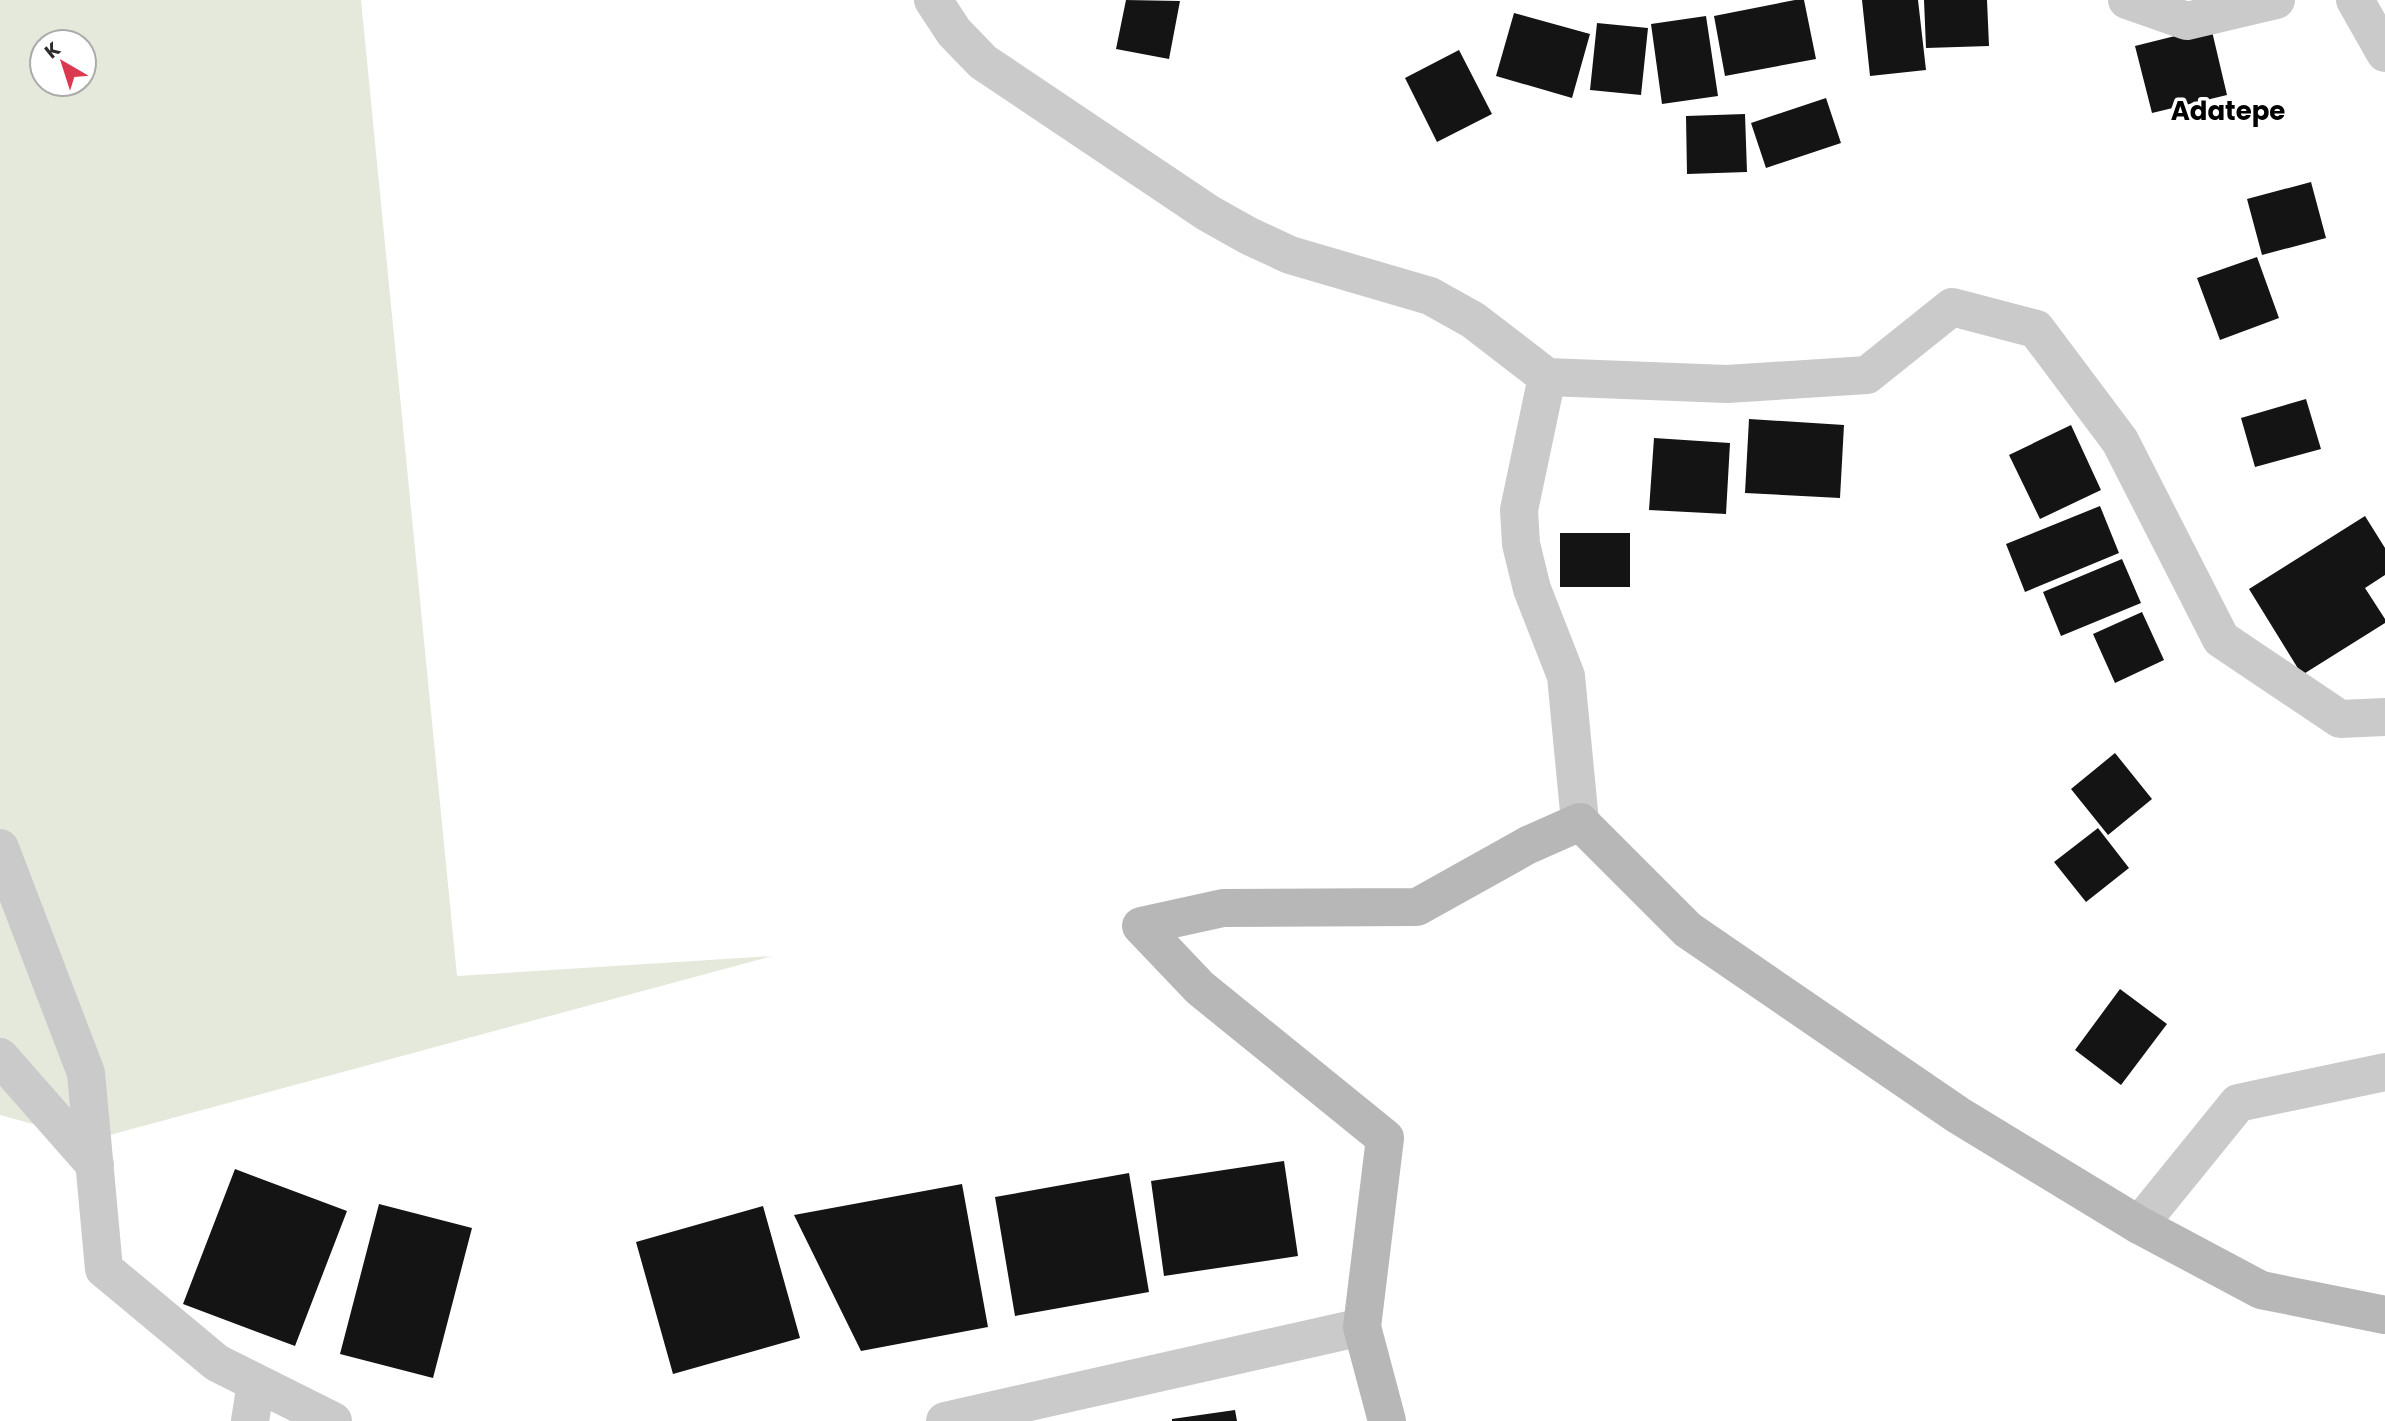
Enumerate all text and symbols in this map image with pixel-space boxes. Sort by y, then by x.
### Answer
north arrow [28,28,98,98]
text: K [39,36,66,65]
district label: Adatepe [2171,93,2285,129]

